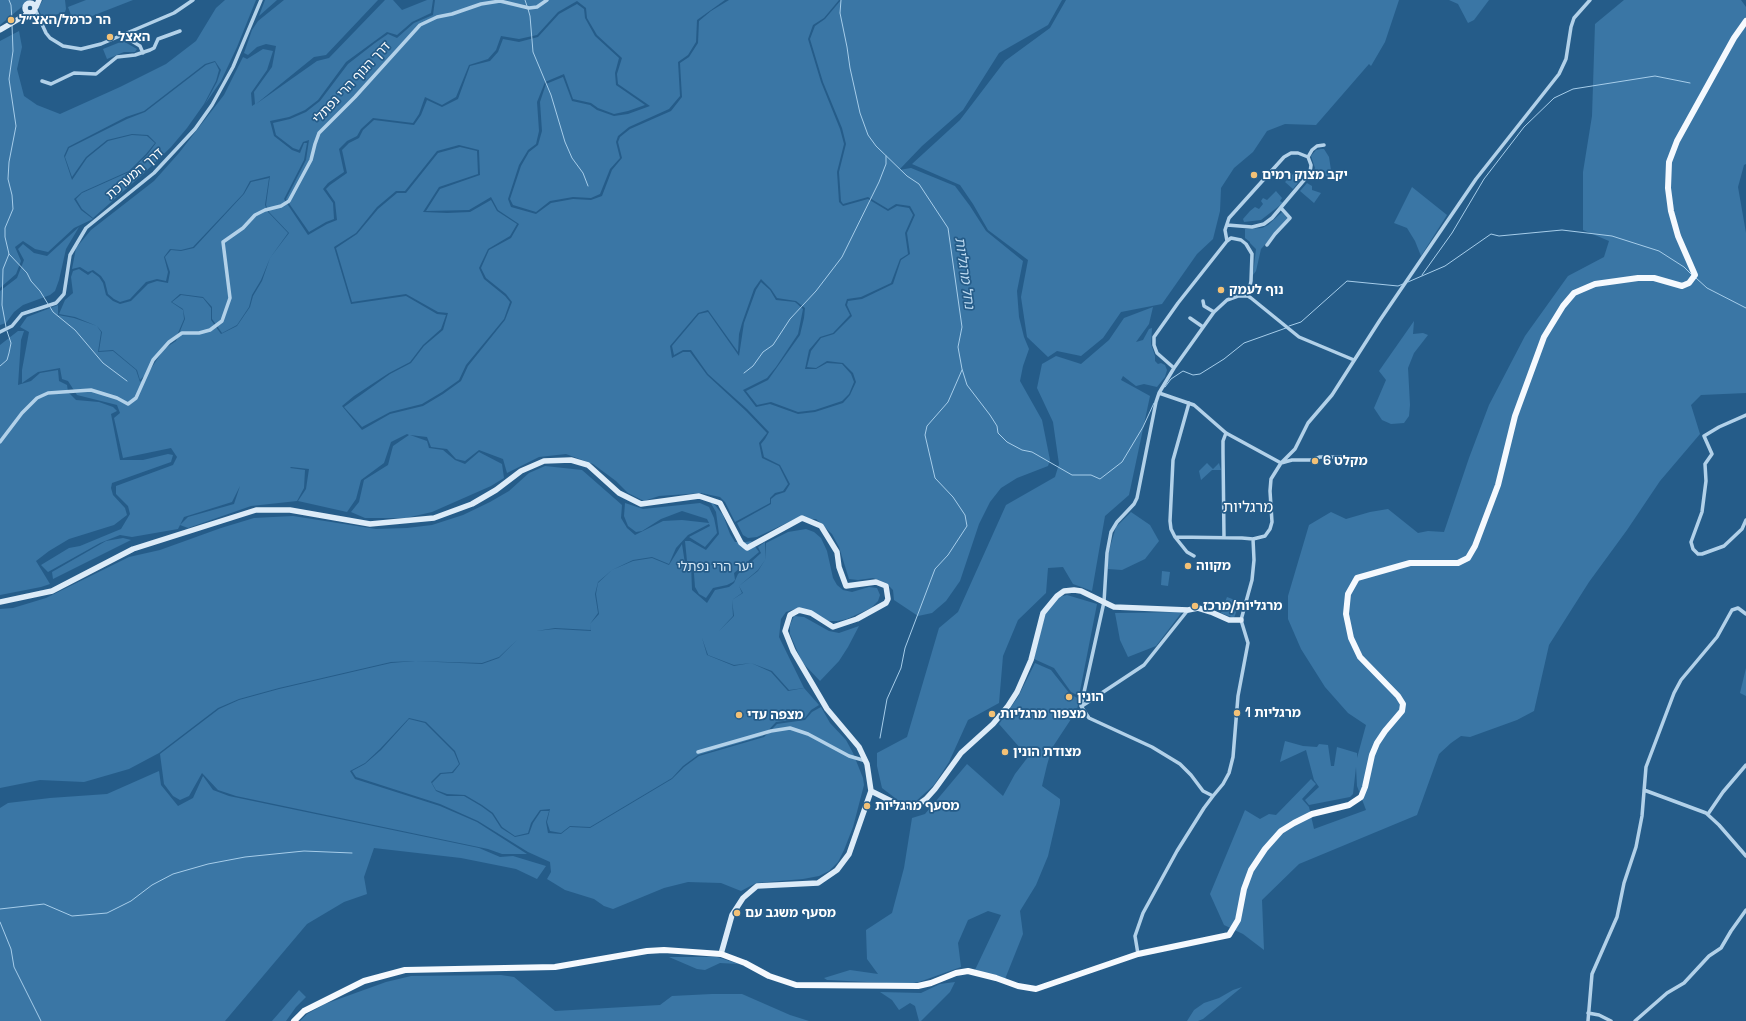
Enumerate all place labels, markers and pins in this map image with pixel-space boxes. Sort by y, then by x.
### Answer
place label: הר כרמל/האצ״ל [19,12,111,28]
marker: הר כרמל/האצ״ל [6,15,16,25]
place label: האצל [118,29,150,45]
marker: האצל [105,32,115,42]
place label: יקב מצוק רמים [1262,167,1348,183]
marker: יקב מצוק רמים [1249,170,1259,180]
place label: נוף לעמק [1229,282,1283,298]
marker: נוף לעמק [1216,285,1226,295]
place label: מקלט 6 [1323,453,1368,469]
marker: מקלט 6 [1310,456,1320,466]
place label: מקווה [1196,558,1231,574]
marker: מקווה [1183,561,1193,571]
place label: מרגליות/מרכז [1203,598,1282,614]
marker: מרגליות/מרכז [1190,601,1200,611]
place label: הונין [1077,689,1104,705]
marker: הונין [1064,692,1074,702]
place label: מרגליות 1 [1245,705,1301,721]
place label: מצפור מרגליות [1000,706,1086,722]
place label: מצפה עדי [747,707,803,723]
marker: מרגליות 1 [1232,708,1242,718]
marker: מצפור מרגליות [987,709,997,719]
marker: מצפה עדי [734,710,744,720]
place label: מצודת הונין [1013,744,1081,760]
marker: מצודת הונין [1000,747,1010,757]
place label: מסעף מרגליות [875,798,959,814]
marker: מסעף מרגליות [862,801,872,811]
place label: מסעף משגב עם [745,905,836,921]
marker: מסעף משגב עם [732,908,742,918]

